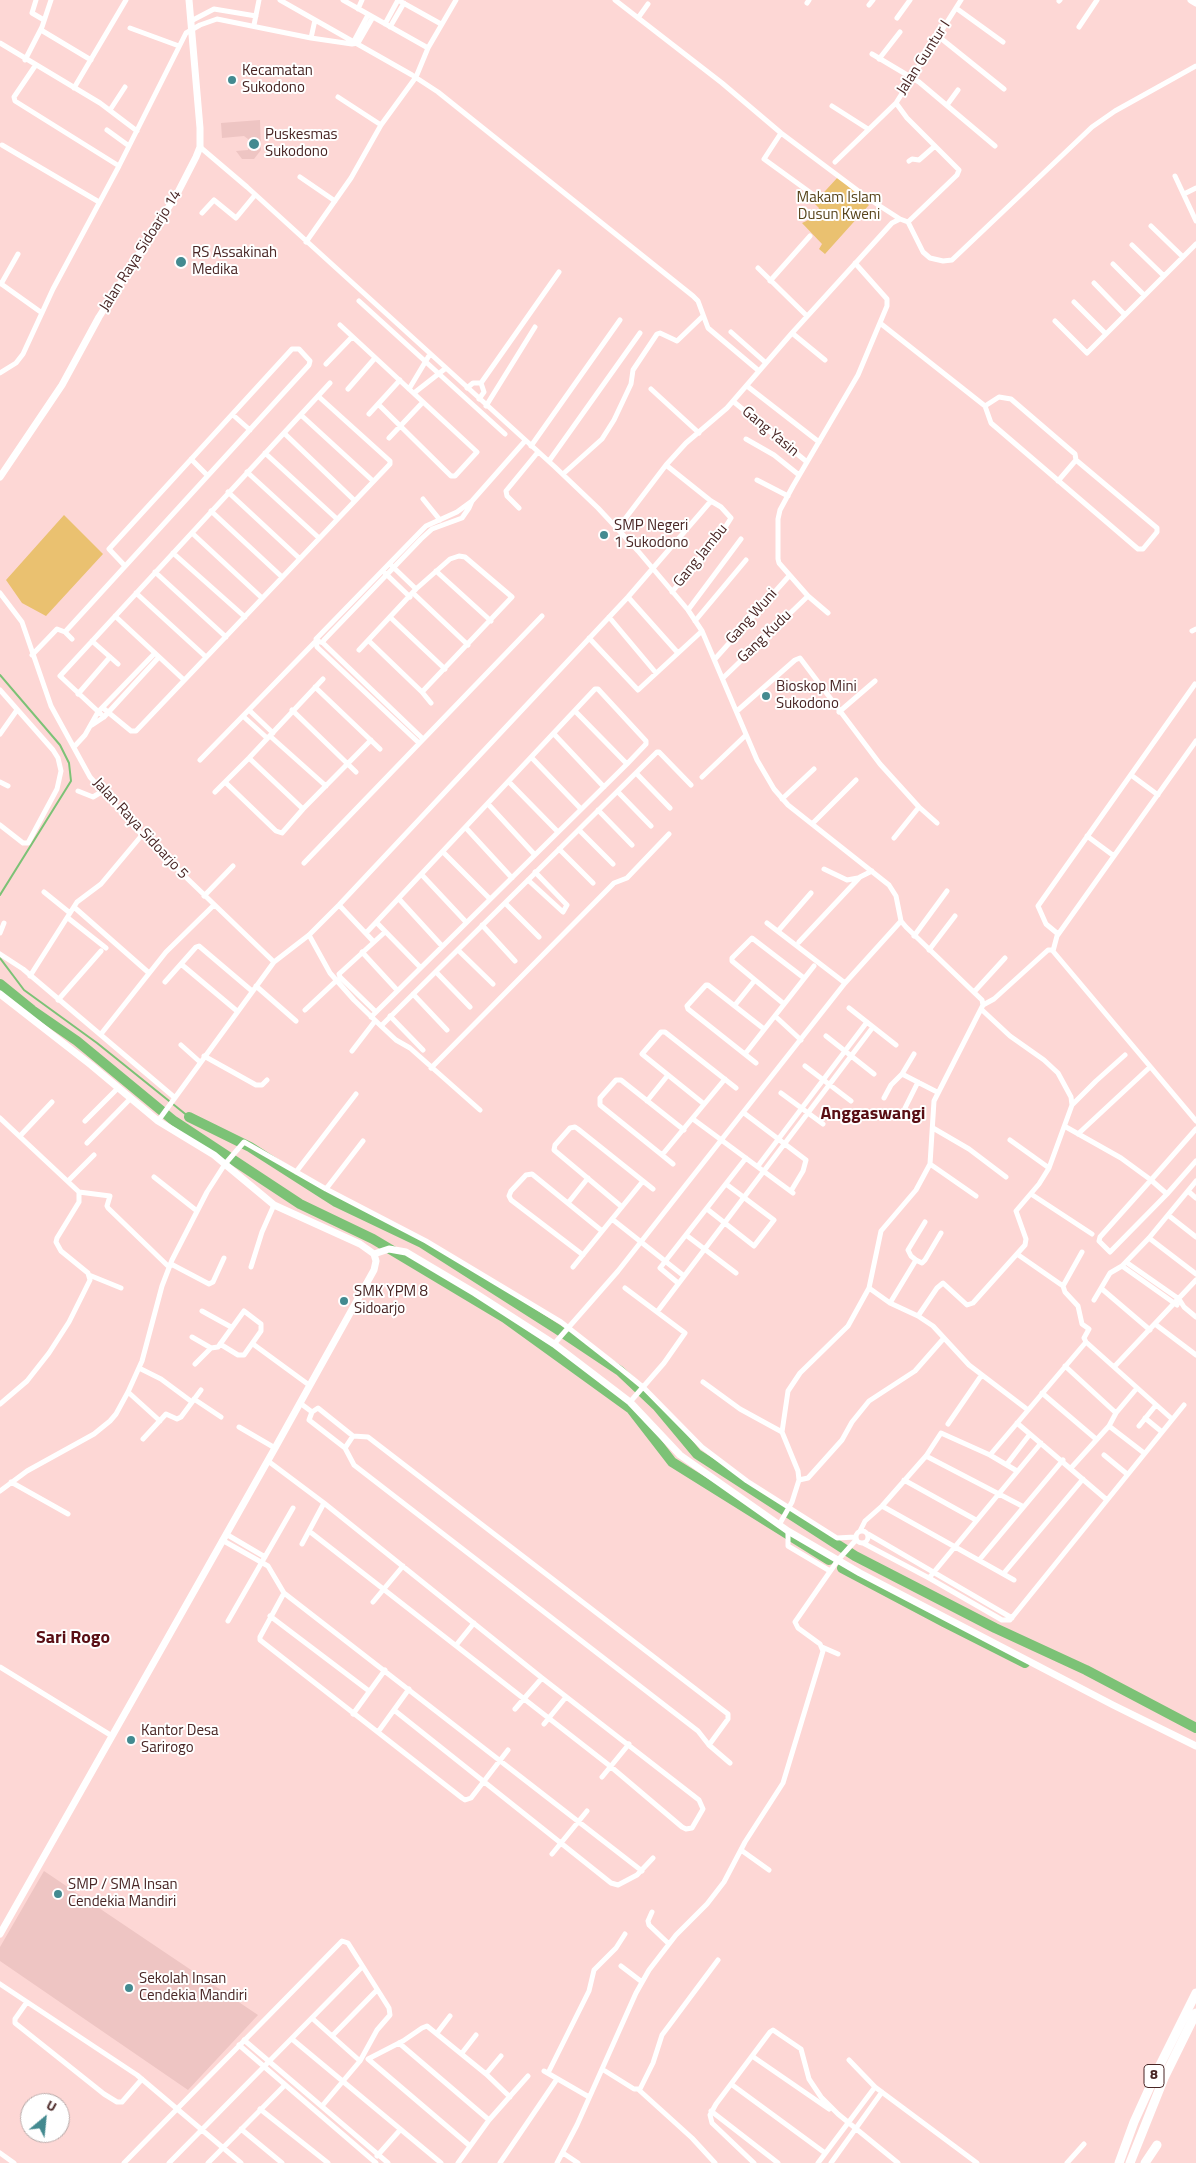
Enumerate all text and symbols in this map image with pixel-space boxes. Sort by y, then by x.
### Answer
street label: Jalan Guntur I [893,18,955,98]
place label: Kecamatan Sukodono [242,62,313,97]
marker: Kecamatan Sukodono [226,74,238,86]
place label: Puskesmas Sukodono [265,126,337,161]
marker: Puskesmas Sukodono [247,137,261,151]
street label: Jalan Raya Sidoarjo 14 [96,187,186,315]
park label: Makam Islam Dusun Kweni [797,189,881,224]
place label: RS Assakinah Medika [192,244,277,279]
marker: RS Assakinah Medika [174,255,188,269]
street label: Gang Yasin [738,403,802,461]
place label: SMP Negeri 1 Sukodono [614,517,689,552]
street label: Gang Jambu [670,521,732,591]
marker: SMP Negeri 1 Sukodono [598,529,610,541]
street label: Gang Wuni [722,586,782,648]
street label: Gang Kudu [734,607,796,667]
place label: Bioskop Mini Sukodono [776,678,857,713]
marker: Bioskop Mini Sukodono [760,690,772,702]
street label: Jalan Raya Sidoarjo 5 [89,775,191,883]
district label: Anggaswangi [820,1104,926,1126]
place label: SMK YPM 8 Sidoarjo [354,1283,428,1318]
marker: SMK YPM 8 Sidoarjo [338,1295,350,1307]
district label: Sari Rogo [36,1628,110,1650]
place label: Kantor Desa Sarirogo [141,1722,218,1757]
marker: Kantor Desa Sarirogo [125,1734,137,1746]
place label: SMP / SMA Insan Cendekia Mandiri [68,1876,178,1911]
marker: SMP / SMA Insan Cendekia Mandiri [52,1888,64,1900]
place label: Sekolah Insan Cendekia Mandiri [139,1970,247,2005]
marker: Sekolah Insan Cendekia Mandiri [123,1982,135,1994]
road number: 8 [1144,2064,1164,2088]
north arrow [20,2093,70,2143]
text: U [43,2094,61,2117]

